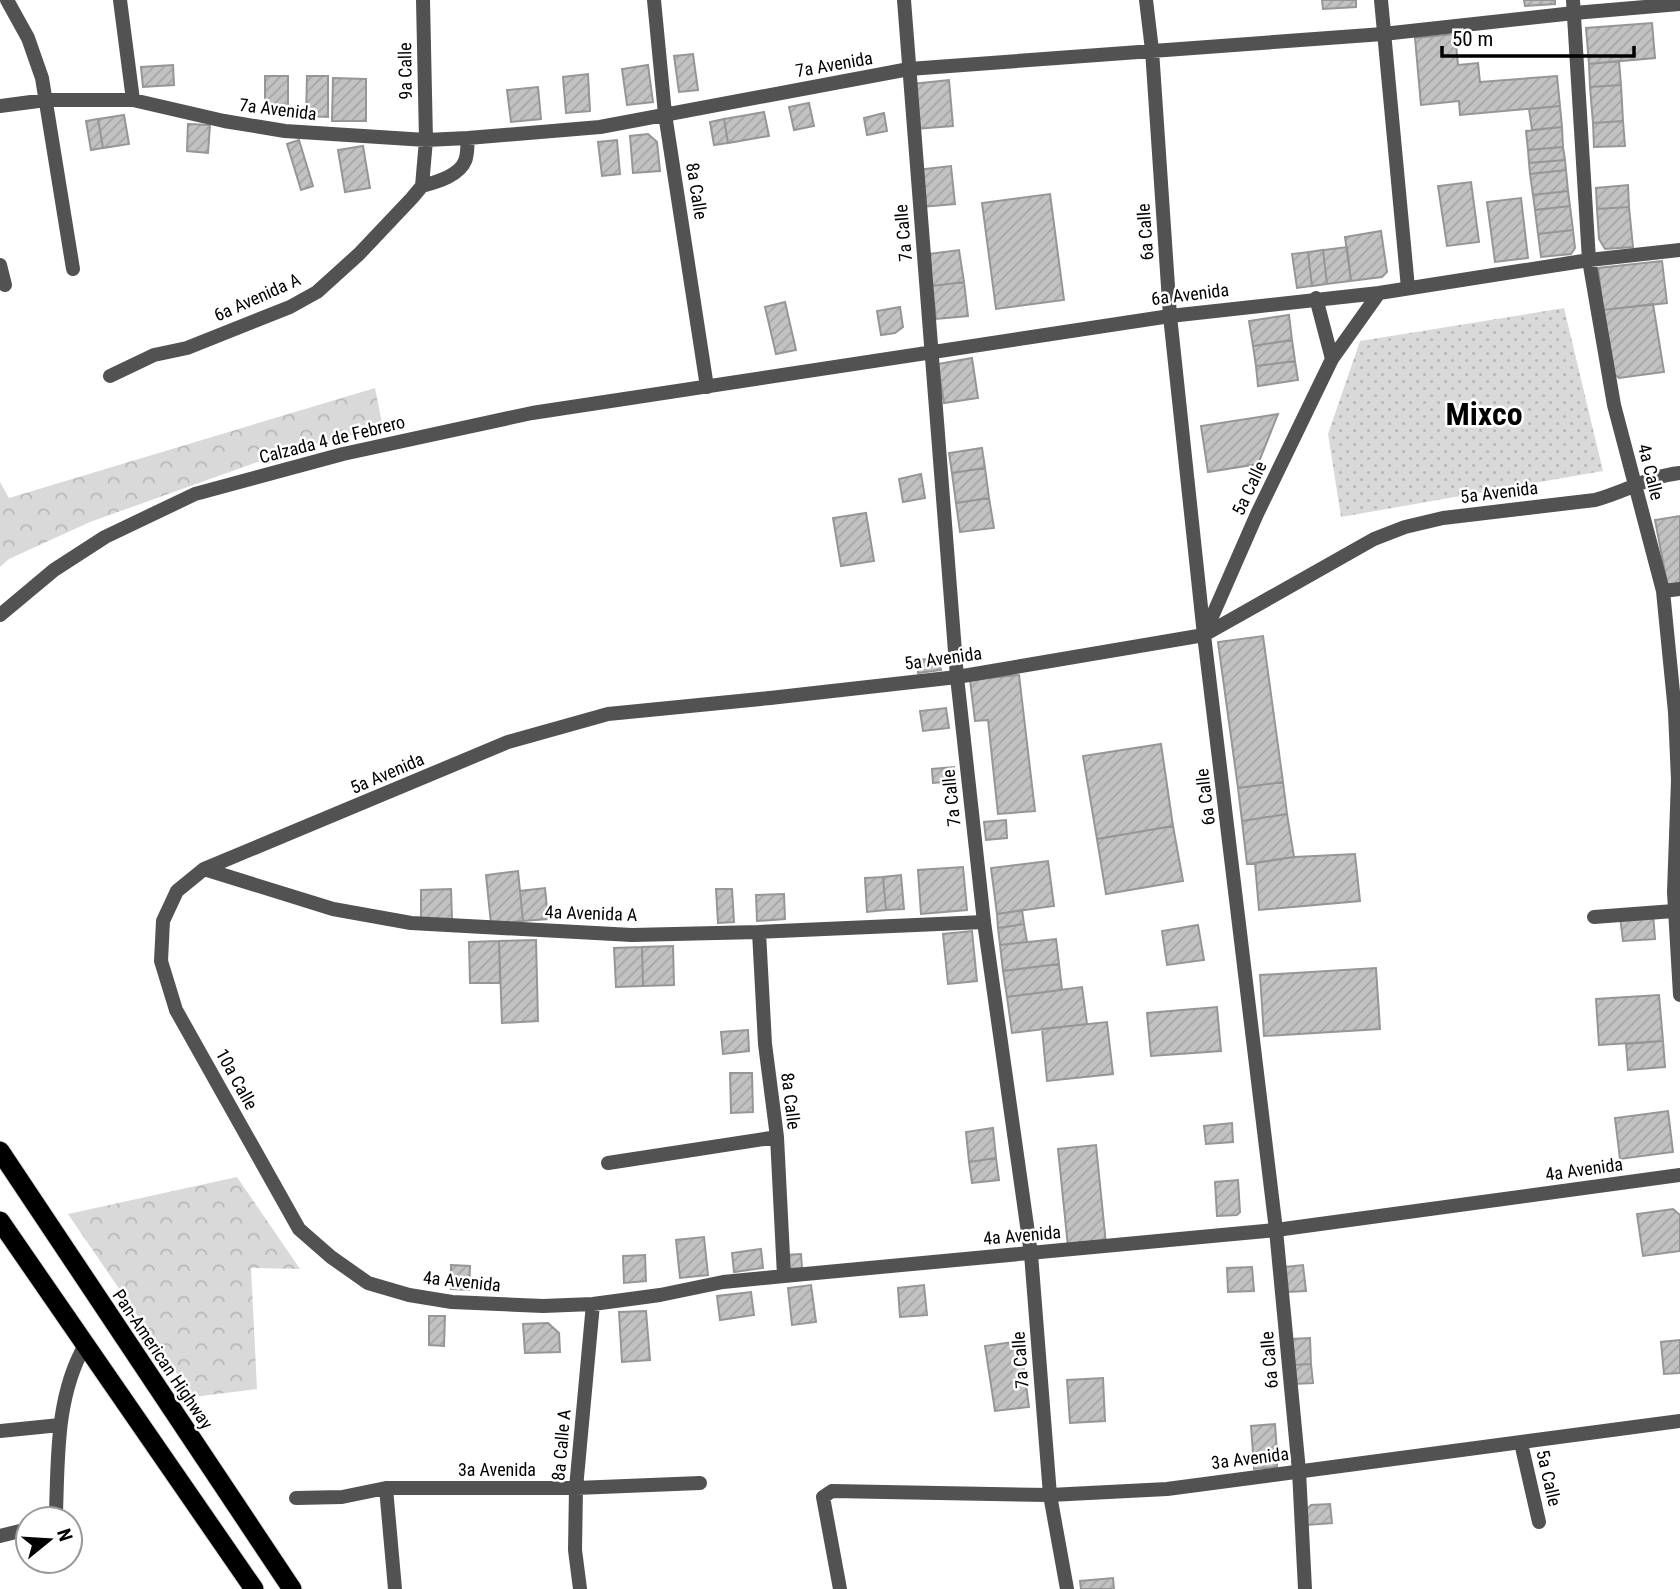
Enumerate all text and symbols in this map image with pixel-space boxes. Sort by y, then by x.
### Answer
scale bar [1442,14,1634,58]
text: 50 m [1452,27,1493,51]
street label: 9a Calle [394,42,416,100]
street label: 7a Avenida [794,47,874,81]
street label: 7a Avenida [238,94,318,124]
street label: 8a Calle [682,161,712,221]
street label: 6a Calle [1133,203,1157,261]
street label: 7a Calle [890,204,916,262]
street label: 6a Avenida A [210,268,304,325]
street label: 6a Avenida [1150,279,1230,309]
district label: Mixco [1445,395,1523,433]
street label: Calzada 4 de Febrero [257,411,407,467]
street label: 4a Calle [1634,442,1668,502]
street label: 5a Calle [1227,458,1271,518]
street label: 5a Avenida [1459,477,1539,507]
street label: 5a Avenida [903,642,983,674]
street label: 5a Avenida [347,748,427,798]
street label: 6a Calle [1191,767,1219,827]
street label: 7a Calle [938,768,964,828]
street label: 4a Avenida A [544,901,638,925]
street label: 10a Calle [212,1045,262,1113]
street label: 8a Calle [777,1071,805,1131]
street label: 4a Avenida [1544,1153,1624,1185]
street label: 4a Avenida [982,1221,1062,1249]
street label: 4a Avenida [422,1266,502,1296]
street label: Pan-American Highway [108,1285,218,1433]
street label: 7a Calle [1008,1331,1032,1389]
street label: 6a Calle [1256,1331,1282,1389]
street label: 8a Calle A [547,1408,575,1482]
street label: 3a Avenida [1210,1443,1290,1473]
street label: 5a Calle [1532,1448,1566,1508]
street label: 3a Avenida [458,1459,536,1480]
north arrow [14,1505,84,1575]
text: N [52,1526,77,1544]

